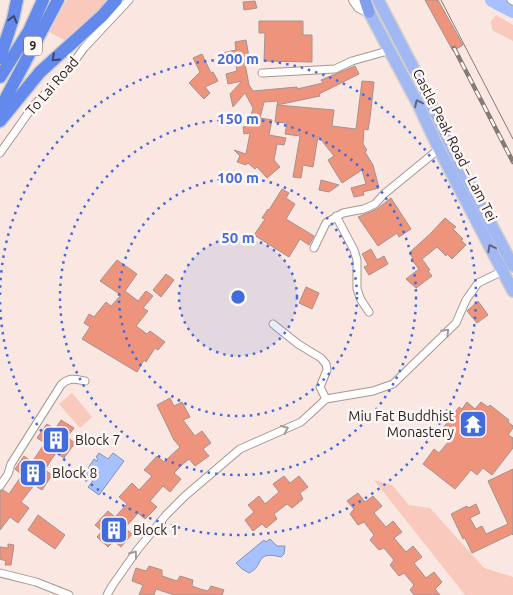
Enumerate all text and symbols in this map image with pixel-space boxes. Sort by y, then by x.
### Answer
one-way arrow [7,14,18,23]
road number: 9 [24,36,42,56]
text: 200 m [217,50,259,67]
one-way arrow [52,52,61,61]
street label: To Lai Road [22,54,82,118]
street label: Castle Peak Road – Lam Tei [410,66,500,224]
one-way arrow [414,99,424,108]
text: 150 m [217,110,259,127]
text: 100 m [217,169,259,186]
text: 50 m [221,229,255,246]
one-way arrow [487,244,497,253]
centre of rings [229,288,247,306]
one-way arrow [441,329,450,338]
place label: Miu Fat Buddhist Monastery [348,408,454,440]
temple icon: Miu Fat Buddhist Monastery [458,409,488,439]
building icon: Block 7 [41,425,71,455]
one-way arrow [280,425,289,436]
place label: Block 7 [75,432,120,448]
building icon: Block 8 [18,458,48,488]
place label: Block 8 [52,465,98,481]
building icon: Block 1 [99,515,129,545]
place label: Block 1 [133,522,178,538]
one-way arrow [128,550,137,560]

